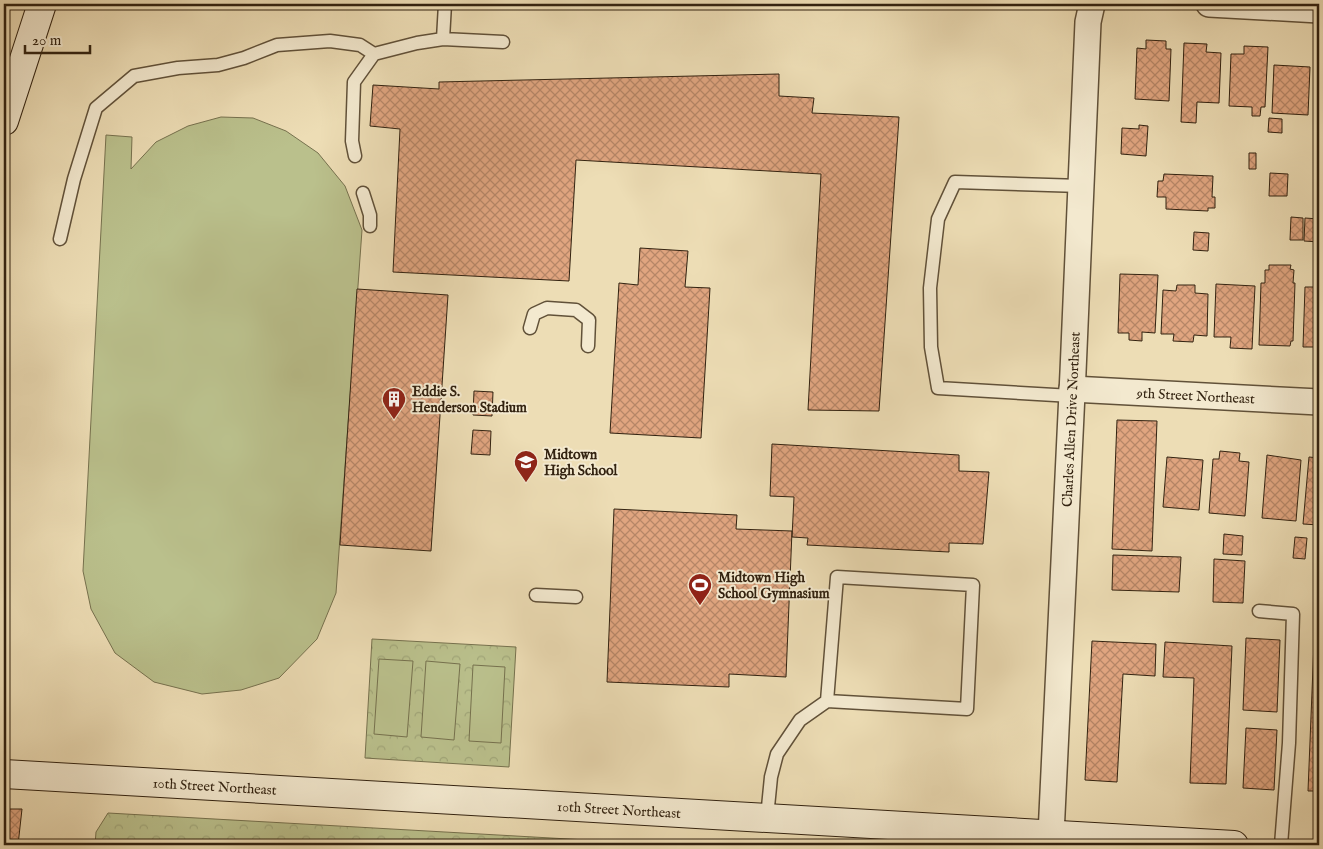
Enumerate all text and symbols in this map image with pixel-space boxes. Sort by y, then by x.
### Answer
scale bar [25,22,90,54]
text: 20 m [32,31,62,50]
street label: Charles Allen Drive Northeast [1059,331,1085,508]
place label: Eddie S. Henderson Stadium [412,383,527,417]
street label: 9th Street Northeast [1135,384,1255,409]
building icon: Eddie S. Henderson Stadium [381,386,407,420]
place label: Midtown High School [544,446,618,480]
school or university icon: Midtown High School [513,449,539,483]
place label: Midtown High School Gymnasium [718,569,830,603]
sports icon: Midtown High School Gymnasium [687,572,713,606]
street label: 10th Street Northeast [152,775,277,800]
street label: 10th Street Northeast [556,798,682,823]

